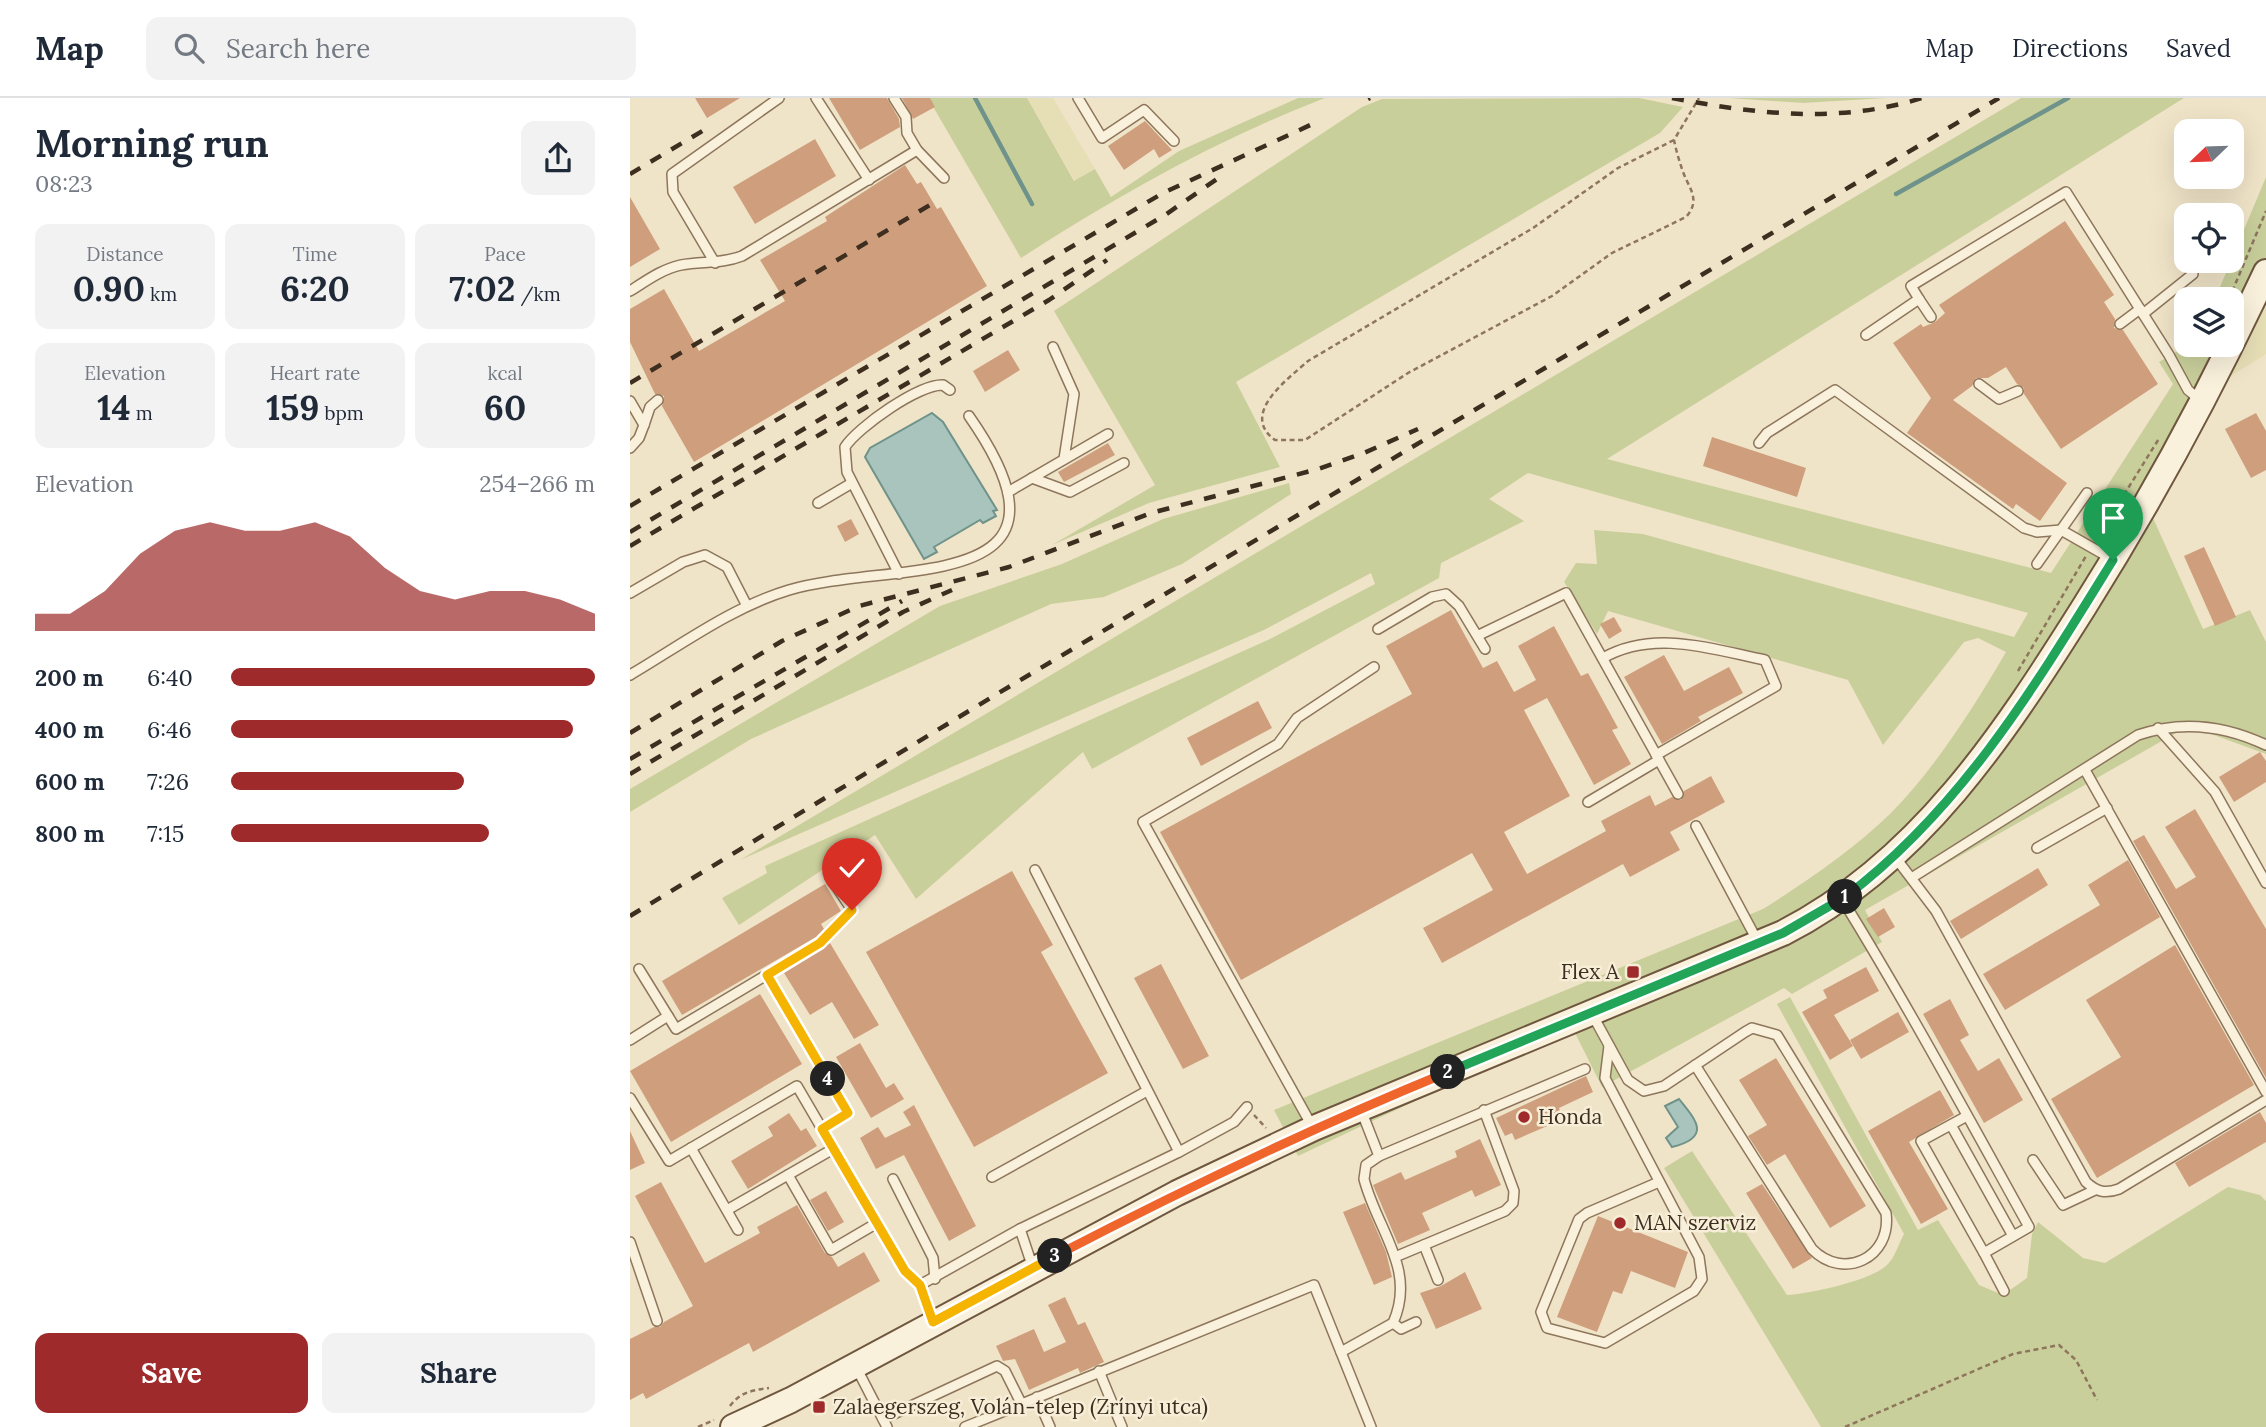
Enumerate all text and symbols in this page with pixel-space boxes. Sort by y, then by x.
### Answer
search box [146,17,636,80]
text: Map [35,27,104,69]
icon: search [170,29,208,67]
text: Search here [226,32,370,65]
text: Map [1925,33,1974,64]
text: Directions [2012,33,2128,64]
text: Saved [2166,33,2231,64]
text: Morning run [35,119,269,167]
north arrow [2174,119,2244,189]
map controls [2174,119,2244,357]
button: share [521,121,595,195]
text: 08:23 [35,169,93,198]
button: locate [2174,203,2244,273]
text: Distance [86,242,164,266]
text: Time [293,242,337,266]
text: Pace [484,242,526,266]
text: 0.90 [73,266,145,311]
text: 6:20 [280,266,350,311]
text: 7:02 [449,266,515,311]
text: km [145,282,177,306]
text: /km [515,282,561,306]
button: layers [2174,287,2244,357]
text: Elevation [84,361,166,385]
text: Heart rate [270,361,360,385]
text: kcal [487,361,523,385]
text: 14 [97,385,131,430]
text: 159 [266,385,319,430]
text: 60 [484,385,526,430]
text: m [131,401,153,425]
text: bpm [319,401,364,425]
text: Elevation [35,469,134,498]
text: 254–266 m [479,469,595,498]
pin [2083,488,2143,560]
icon: arrive [2094,499,2132,537]
text: 200 m [35,663,104,692]
text: 6:40 [147,663,193,692]
text: 400 m [35,715,104,744]
text: 6:46 [147,715,192,744]
text: 600 m [35,767,105,796]
text: 7:26 [147,767,189,796]
text: 800 m [35,819,105,848]
text: 7:15 [147,819,184,848]
pin [822,838,882,910]
icon: check [833,849,871,887]
pin: 1 [1828,880,1862,914]
text: 1 [1841,884,1848,908]
place label: Flex A [1561,958,1620,985]
marker: Flex A [1625,964,1641,980]
pin: 2 [1430,1054,1466,1090]
text: 2 [1442,1059,1453,1083]
pin: 4 [810,1062,846,1096]
text: 4 [822,1066,833,1090]
place label: Honda [1538,1103,1603,1130]
marker: Honda [1516,1109,1532,1125]
place label: MAN szerviz [1634,1209,1756,1236]
marker: MAN szerviz [1612,1215,1628,1231]
pin: 3 [1038,1238,1072,1274]
text: 3 [1049,1243,1060,1267]
button: Save [35,1333,308,1413]
button: Share [322,1333,595,1413]
place label: Zalaegerszeg, Volán-telep (Zrínyi utca) [833,1393,1208,1420]
marker: Zalaegerszeg, Volán-telep (Zrínyi utca) [811,1399,827,1415]

